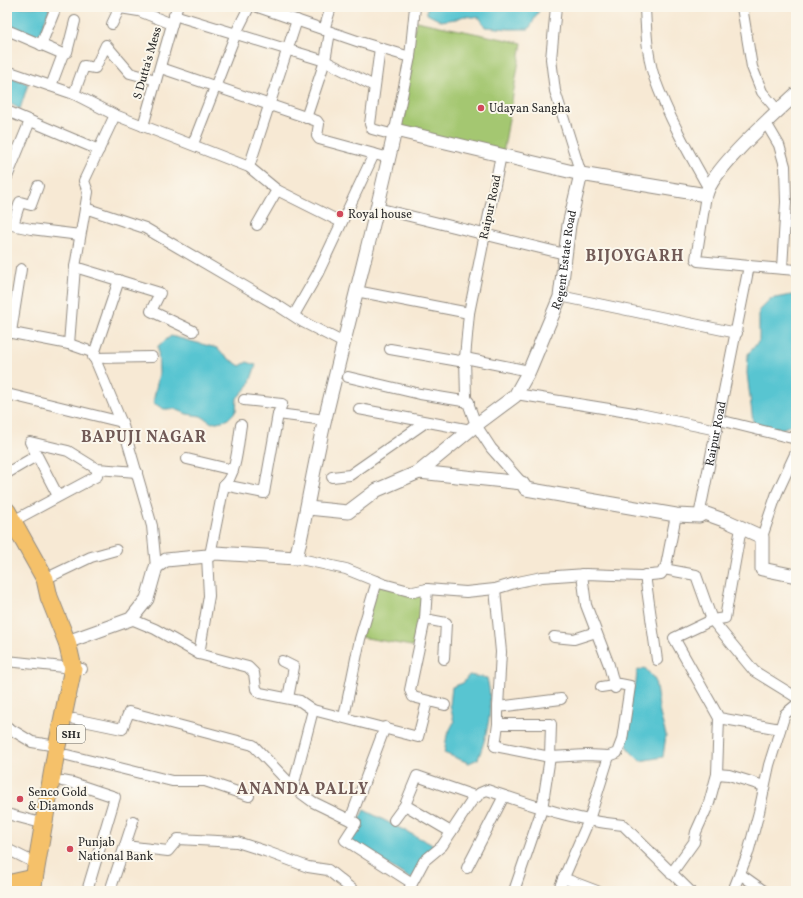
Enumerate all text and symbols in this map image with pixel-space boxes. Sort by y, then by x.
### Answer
street label: S Dutta's Mess [130,25,166,101]
place label: Udayan Sangha [489,101,571,117]
marker: Udayan Sangha [476,103,486,113]
street label: Raipur Road [476,173,506,241]
place label: Royal house [348,207,412,223]
street label: Regent Estate Road [548,208,581,313]
marker: Royal house [335,209,345,219]
district label: BIJOYGARH [586,246,684,268]
street label: Raipur Road [702,400,731,468]
district label: BAPUJI NAGAR [81,427,207,449]
road number: SH1 [57,725,85,743]
district label: ANANDA PALLY [237,779,369,801]
place label: Senco Gold & Diamonds [28,785,94,815]
marker: Senco Gold & Diamonds [15,794,25,804]
place label: Punjab National Bank [78,835,154,865]
marker: Punjab National Bank [65,844,75,854]

